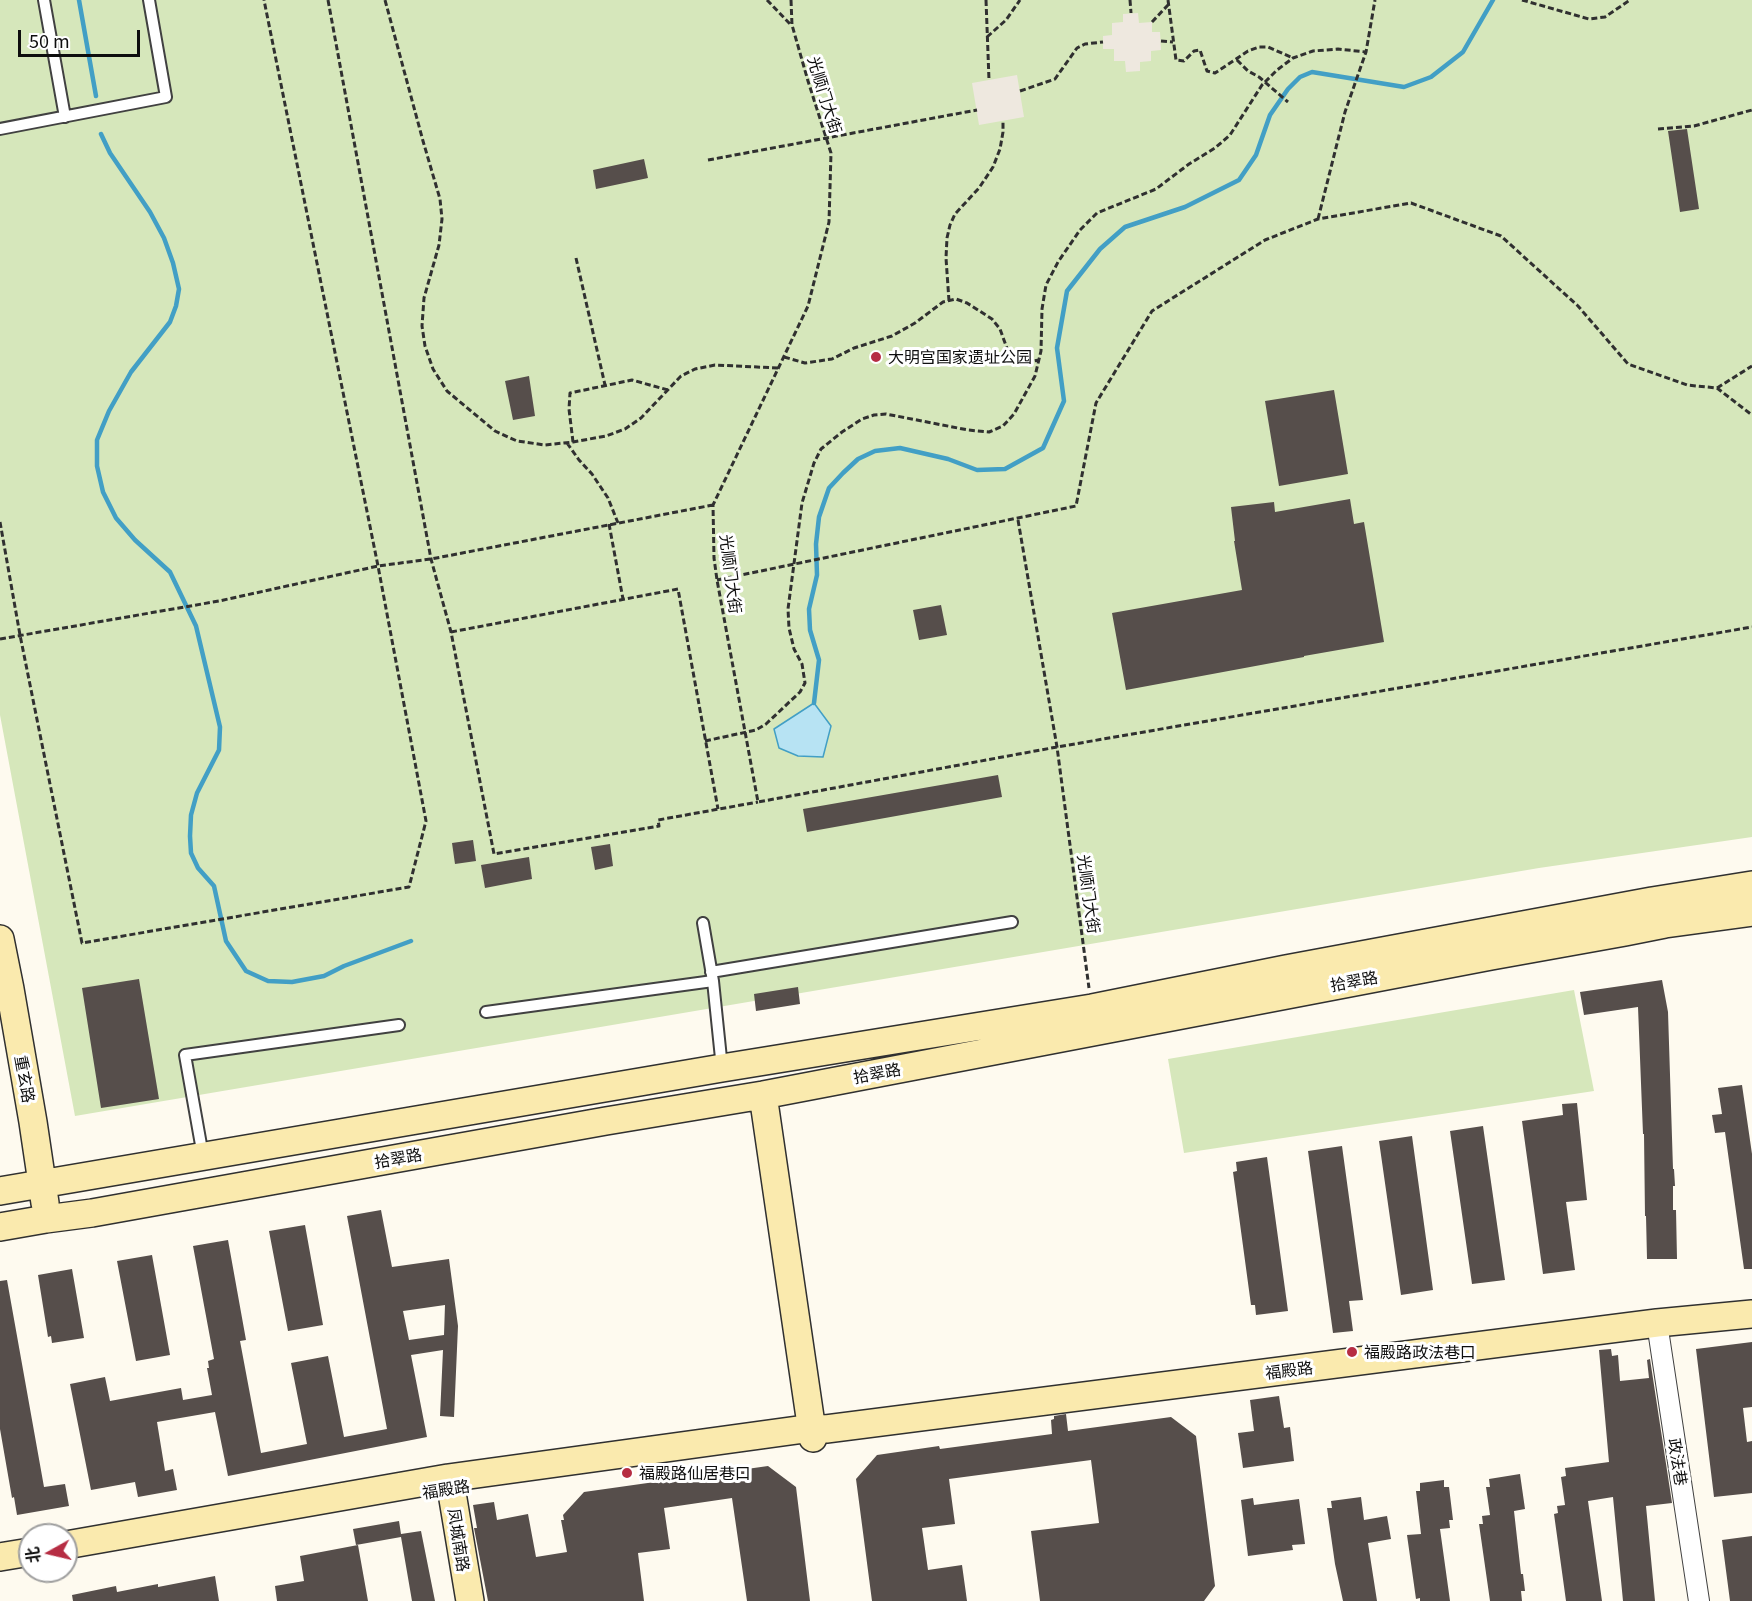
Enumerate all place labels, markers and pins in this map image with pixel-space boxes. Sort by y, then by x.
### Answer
place label: 大明宫国家遗址公园 [888,347,1032,367]
marker: 大明宫国家遗址公园 [869,350,883,364]
place label: 福殿路政法巷口 [1364,1342,1476,1362]
marker: 福殿路政法巷口 [1345,1345,1359,1359]
place label: 福殿路仙居巷口 [639,1463,751,1483]
marker: 福殿路仙居巷口 [620,1466,634,1480]

